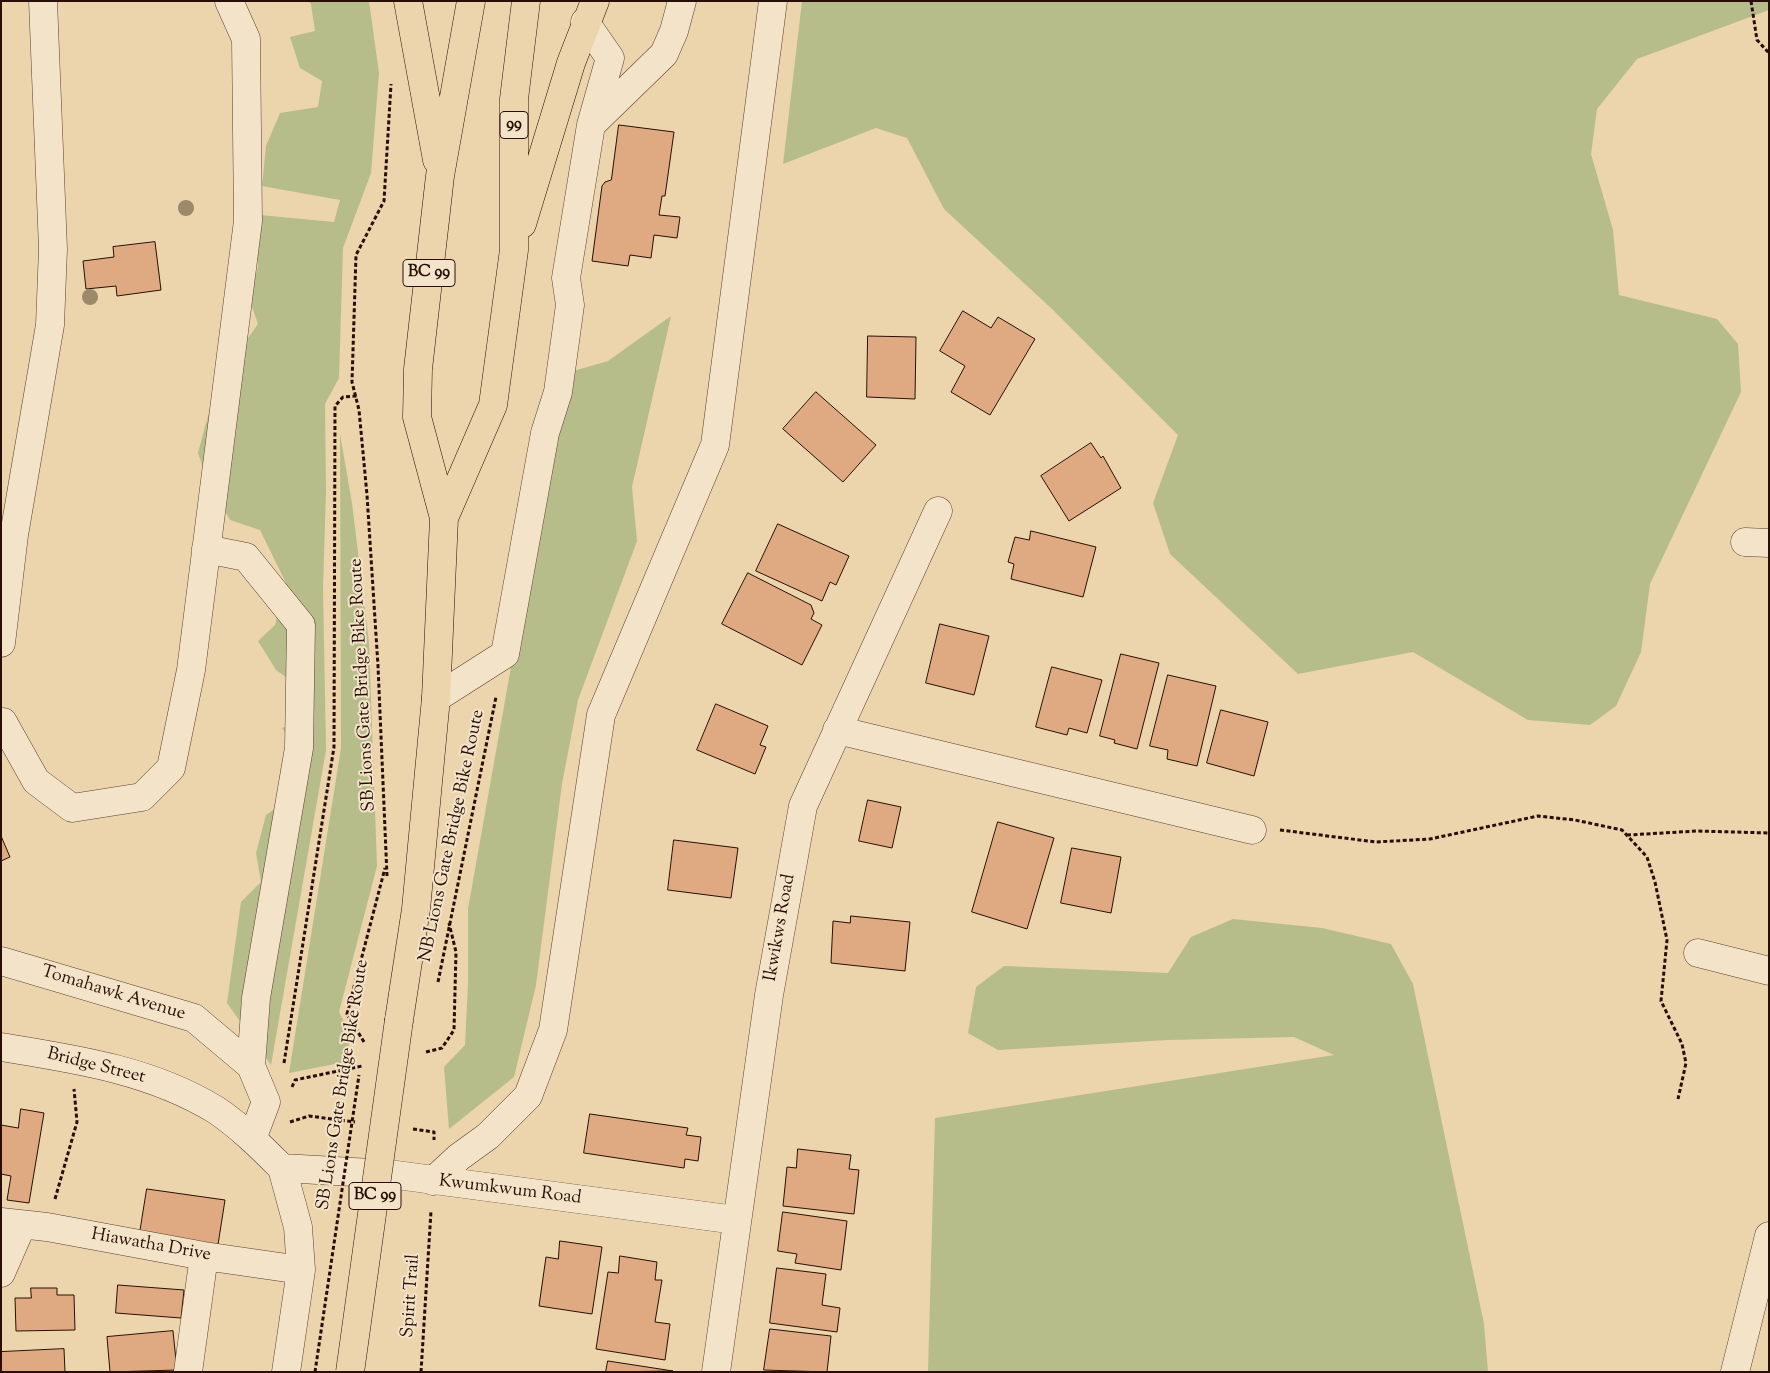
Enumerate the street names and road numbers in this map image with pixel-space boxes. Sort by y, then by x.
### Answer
road number: 99 [500,112,528,138]
road number: BC 99 [403,260,455,286]
street label: SB Lions Gate Bridge Bike Route [347,558,381,812]
street label: NB Lions Gate Bridge Bike Route [416,708,490,964]
street label: Ikwikws Road [761,873,801,983]
street label: SB Lions Gate Bridge Bike Route [313,958,375,1212]
street label: Tomahawk Avenue [38,962,188,1026]
street label: Bridge Street [45,1044,147,1090]
street label: Kwumkwum Road [438,1172,582,1210]
road number: BC 99 [349,1182,401,1210]
street label: Hiawatha Drive [89,1225,213,1267]
street label: Spirit Trail [398,1253,426,1339]

